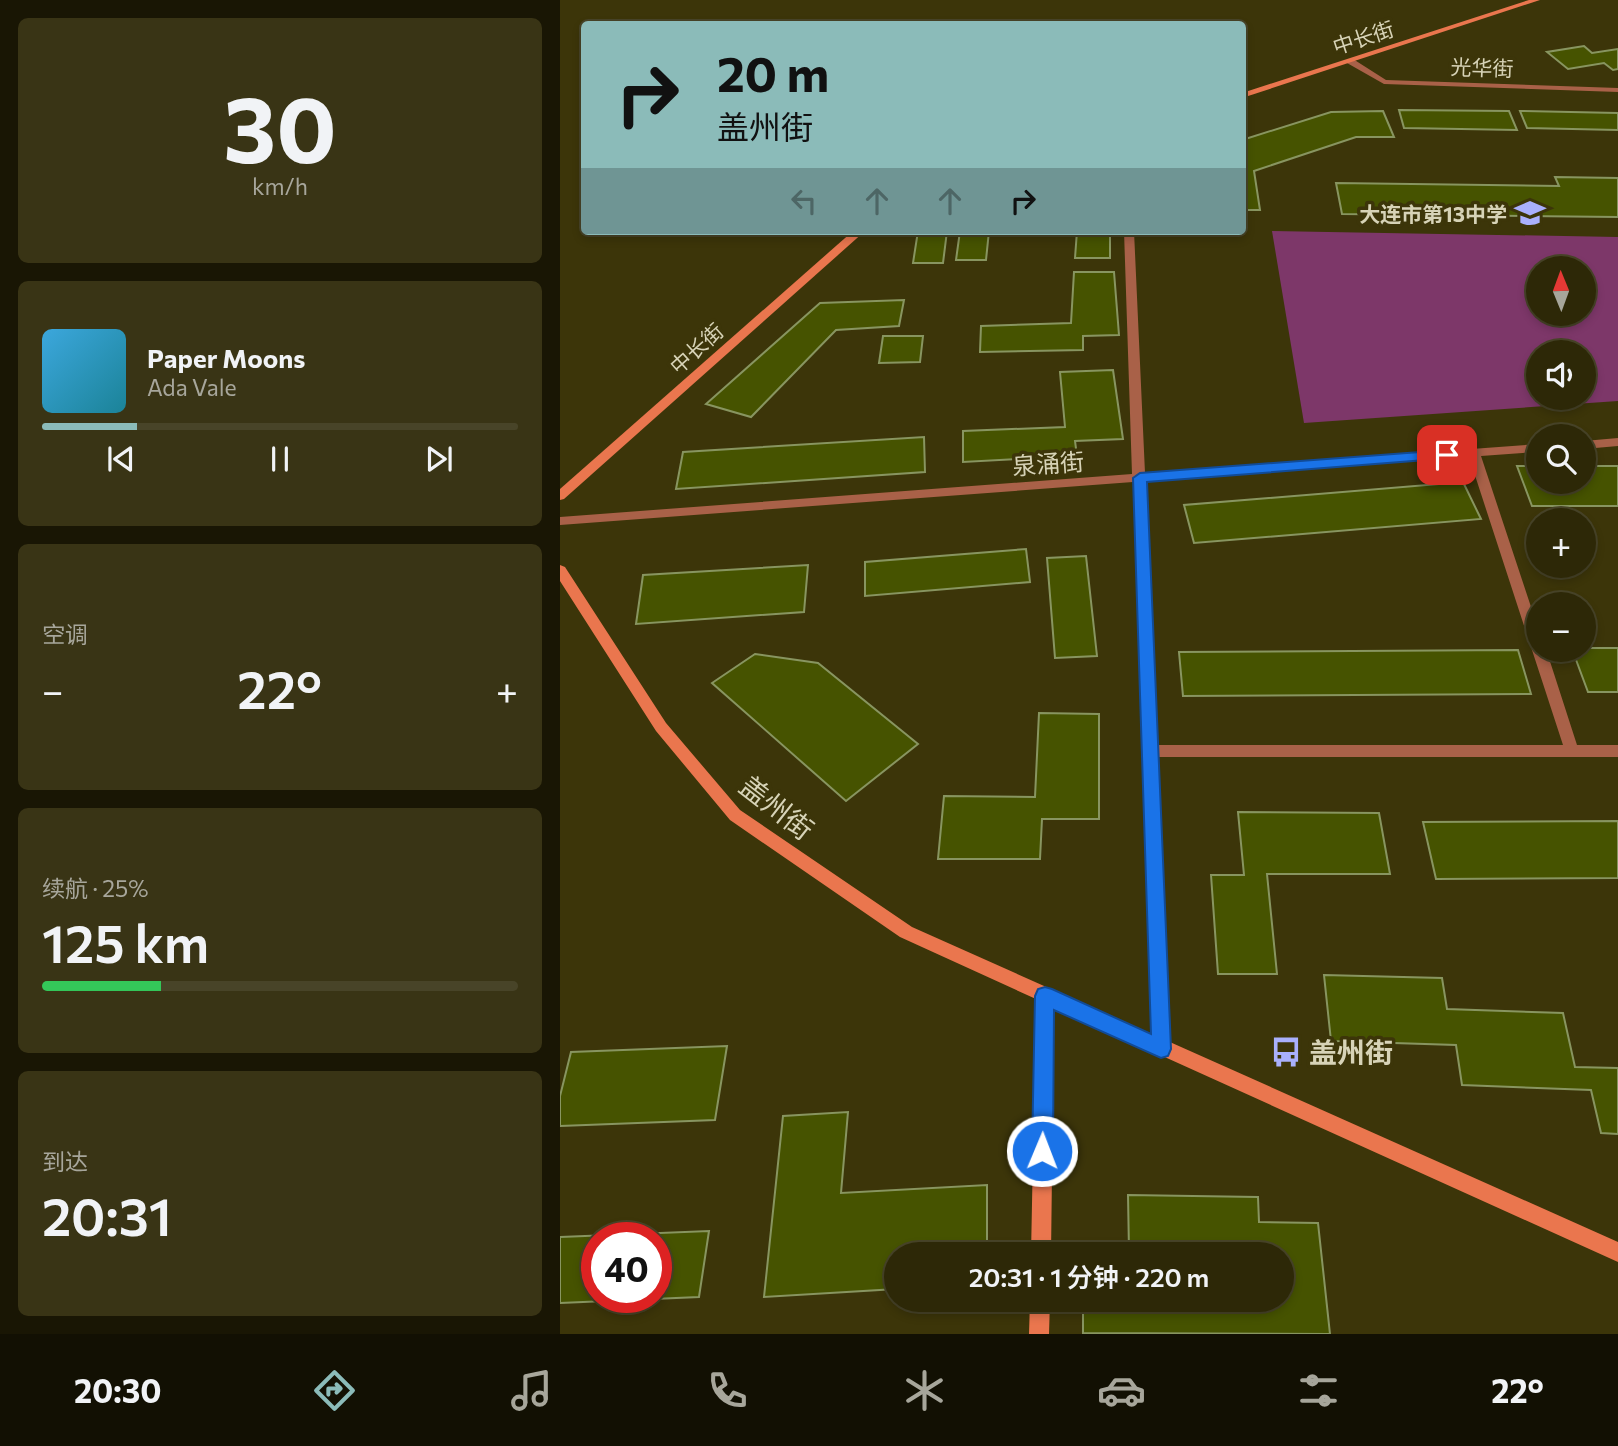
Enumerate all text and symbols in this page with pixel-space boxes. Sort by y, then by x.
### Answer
street label: 中长街 [1329,15,1397,59]
text: 20 m [717,42,829,102]
icon: right [602,49,693,140]
street label: 光华街 [1450,53,1514,81]
text: 30 [223,70,337,182]
text: 盖州街 [717,106,813,146]
text: km/h [252,172,308,200]
icon: left [785,182,823,220]
icon: ahead [858,182,896,220]
icon: ahead [931,182,969,220]
icon: right [1004,182,1042,220]
school or university icon: 大连市第13中学 [1513,196,1547,230]
place label: 大连市第13中学 [1359,201,1507,226]
north arrow [1526,256,1596,326]
map controls [1526,256,1596,662]
street label: 中长街 [664,318,728,378]
button: sound [1526,340,1596,410]
text: Paper Moons [147,342,305,373]
text: Ada Vale [147,373,237,401]
button: search [1526,424,1596,494]
pin [1417,425,1477,485]
icon: arrive [1428,436,1466,474]
icon: previous [102,440,140,478]
icon: pause [261,440,299,478]
icon: next [420,440,458,478]
street label: 泉涌街 [1011,446,1085,480]
button: + [1526,508,1596,578]
button: − [1526,592,1596,662]
text: 空调 [42,620,88,648]
text: 22° [237,656,322,720]
text: − [42,666,64,713]
text: + [496,666,518,713]
street label: 盖州街 [733,768,821,846]
text: 续航 · 25% [42,874,148,902]
text: 125 km [42,910,209,974]
bus stop icon: 盖州街 [1269,1035,1303,1069]
place label: 盖州街 [1309,1035,1393,1069]
position arrow [1005,1114,1079,1188]
text: 到达 [42,1147,88,1175]
text: 20:31 [42,1183,172,1247]
speed limit sign: 40 [581,1222,672,1313]
text: 20:31 · 1 分钟 · 220 m [969,1261,1209,1292]
icon: directions [310,1366,359,1415]
icon: music [507,1366,556,1415]
icon: phone [703,1366,752,1415]
icon: climate [900,1366,949,1415]
icon: car [1097,1366,1146,1415]
icon: filters [1294,1366,1343,1415]
text: 20:30 [74,1370,162,1410]
text: 22° [1491,1370,1544,1410]

